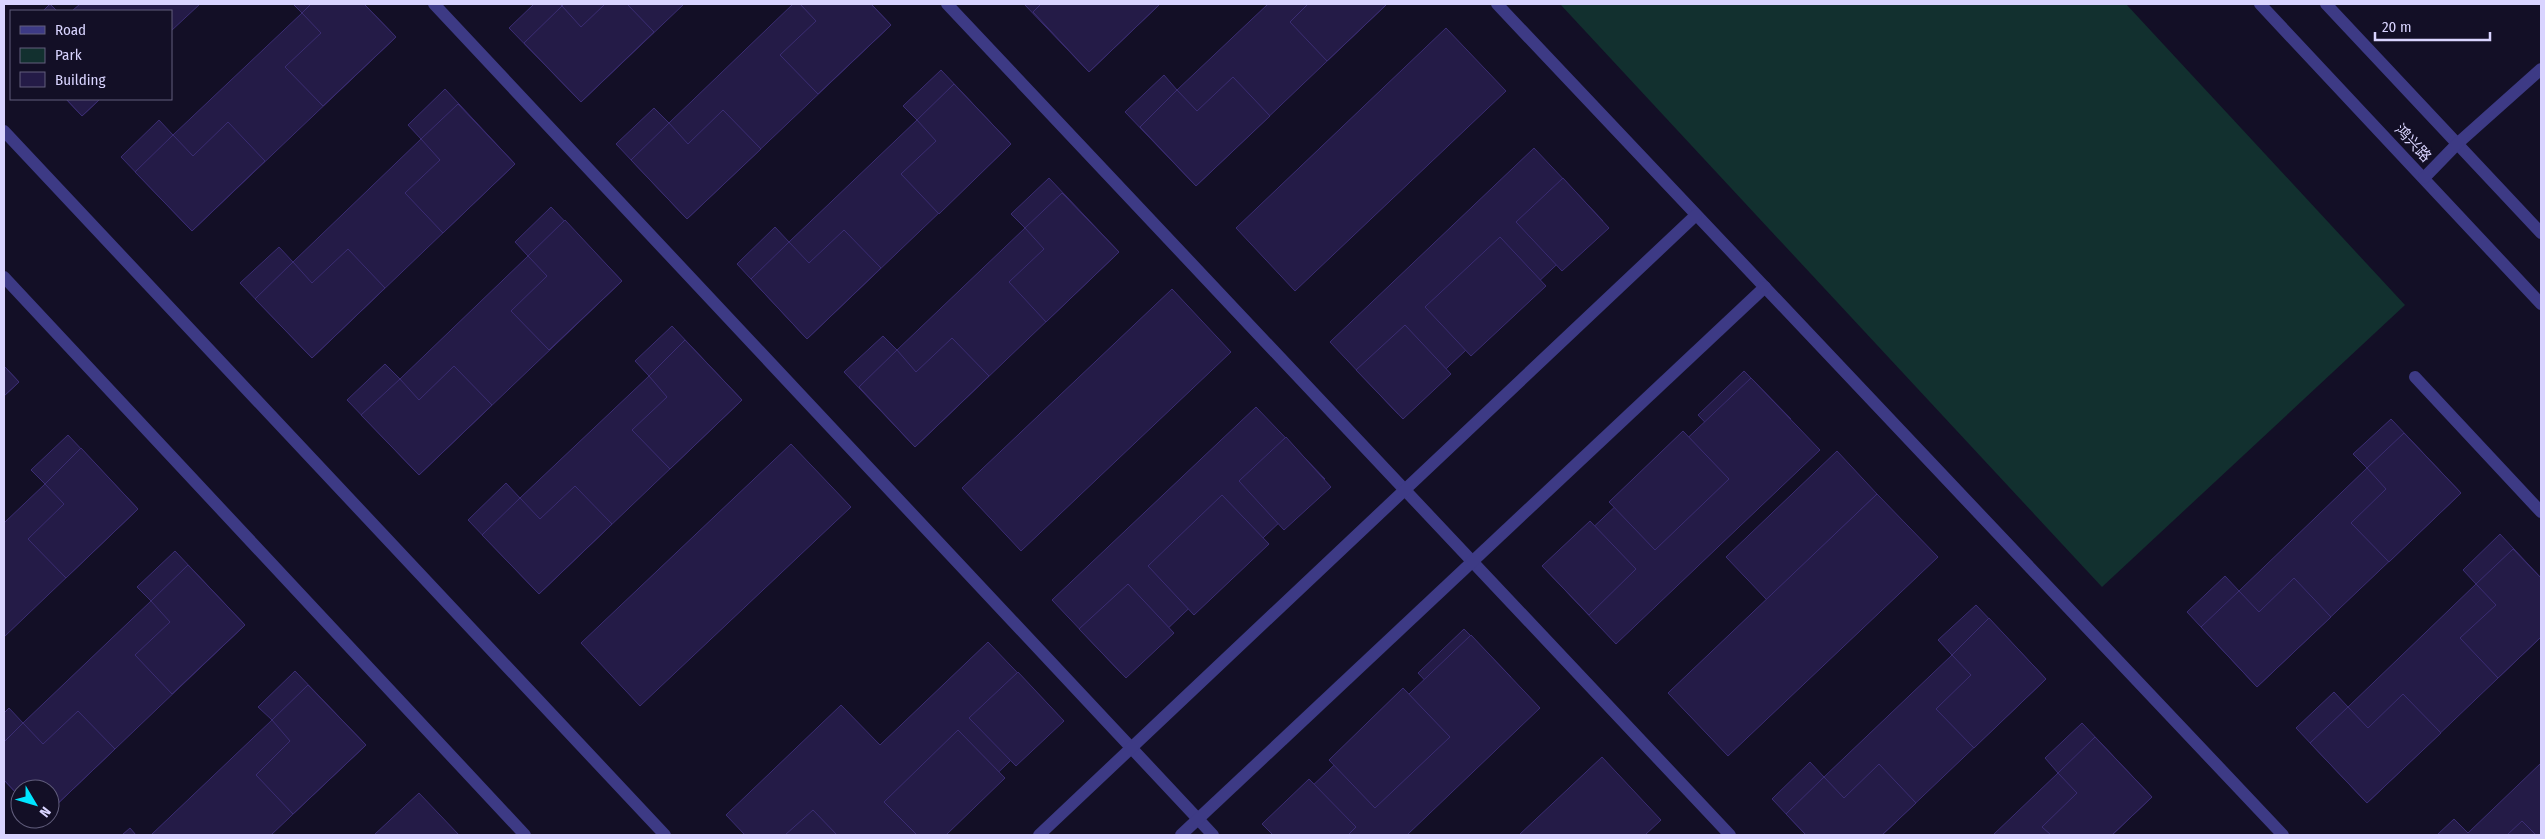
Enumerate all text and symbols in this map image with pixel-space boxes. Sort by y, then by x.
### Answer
legend [10,10,172,100]
scale bar [2375,10,2490,42]
text: 20 m [2382,18,2412,36]
text: Road [55,21,86,39]
text: Park [55,46,82,64]
text: Building [55,71,106,89]
street label: 鸿兴路 [2391,120,2435,166]
north arrow [10,779,60,829]
text: N [36,803,54,820]

